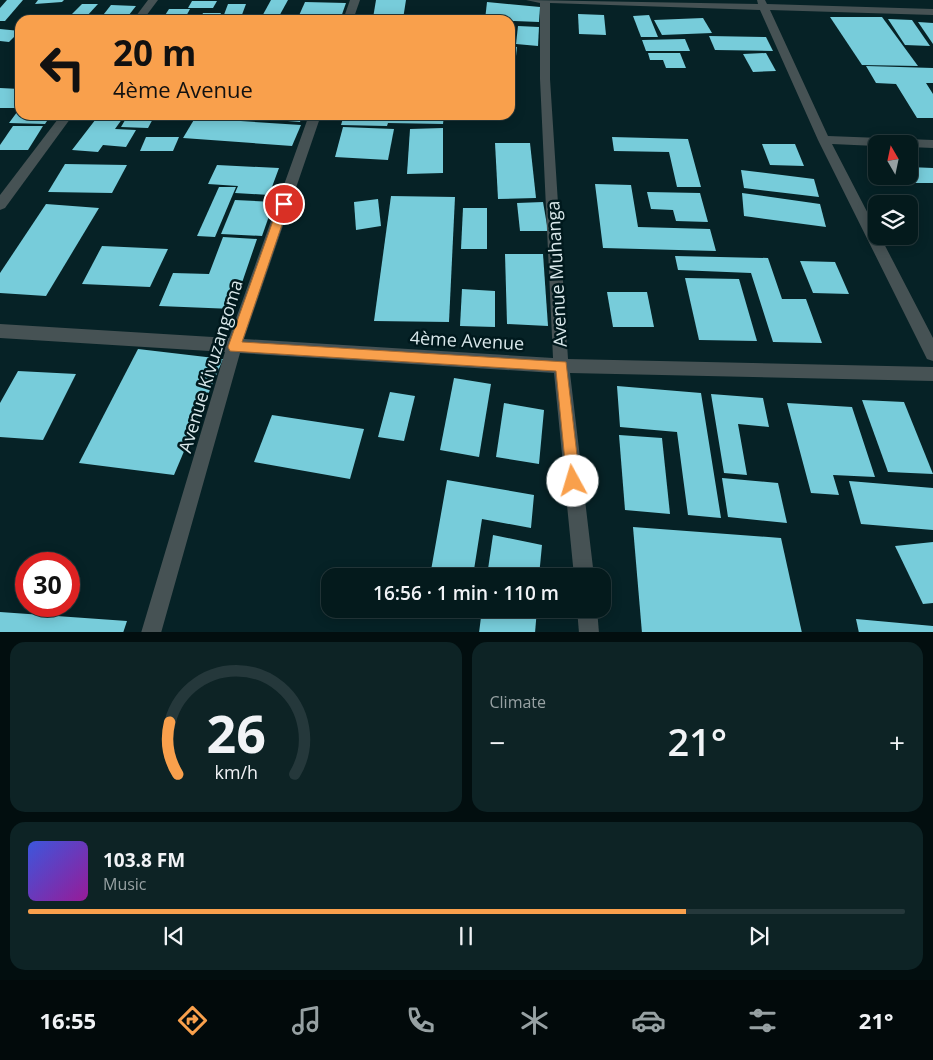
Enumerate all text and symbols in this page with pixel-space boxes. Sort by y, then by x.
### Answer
text: 20 m [113,29,196,76]
icon: left [30,35,95,100]
text: 4ème Avenue [113,74,253,104]
north arrow [868,135,918,185]
map controls [868,135,918,245]
pin [263,183,305,225]
icon: arrive [270,190,298,218]
button: layers [868,195,918,245]
street label: Avenue Muhanga [540,200,572,348]
street label: Avenue Kivuzangoma [172,277,248,455]
street label: 4ème Avenue [409,325,525,355]
position arrow [546,454,598,506]
speed limit sign: 30 [15,552,80,617]
text: 16:56 · 1 min · 110 m [373,580,559,606]
text: Climate [490,691,546,713]
text: 26 [206,697,265,768]
text: 21° [667,715,727,767]
text: − [490,723,506,761]
text: + [889,723,905,761]
text: km/h [214,760,257,784]
text: 103.8 FM [103,847,185,873]
text: Music [103,873,147,895]
icon: previous [160,922,188,950]
icon: pause [452,922,480,950]
icon: next [745,922,773,950]
icon: directions [175,1003,210,1038]
icon: music [289,1003,324,1038]
icon: phone [403,1003,438,1038]
icon: climate [517,1003,552,1038]
icon: car [631,1003,666,1038]
icon: filters [745,1003,780,1038]
text: 16:55 [39,1005,96,1035]
text: 21° [859,1005,893,1035]

